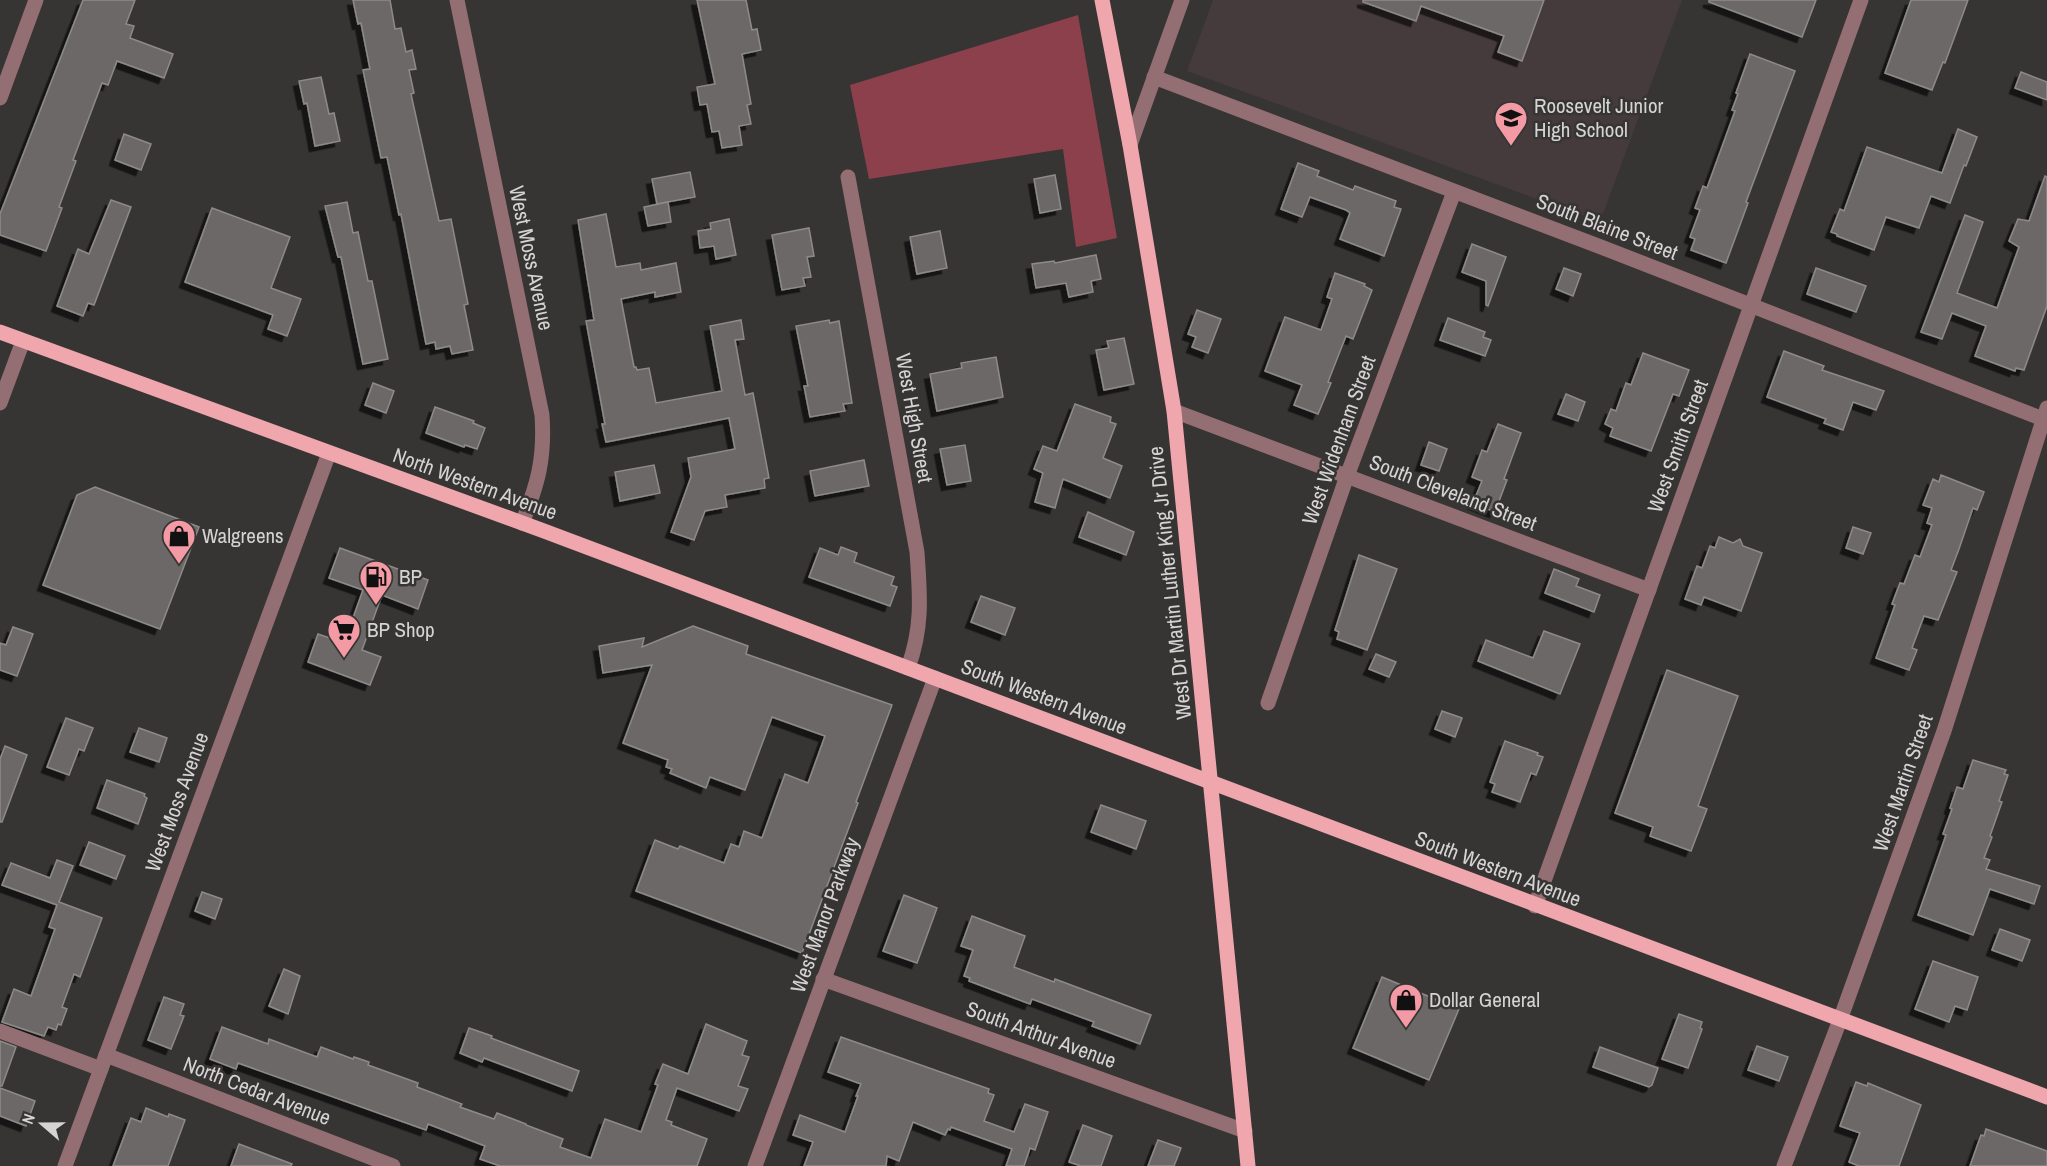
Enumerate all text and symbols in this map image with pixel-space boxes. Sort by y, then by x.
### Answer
place label: Roosevelt Junior High School [1534,91,1663,144]
school or university icon: Roosevelt Junior High School [1493,100,1529,147]
street label: West Moss Avenue [502,183,561,333]
street label: South Blaine Street [1532,186,1682,267]
street label: West High Street [889,351,940,485]
street label: West Widenham Street [1295,351,1383,528]
street label: West Smith Street [1640,375,1715,516]
street label: North Western Avenue [389,440,561,527]
street label: West Dr Martin Luther King Jr Drive [1141,445,1198,721]
street label: South Cleveland Street [1365,447,1541,538]
shop icon: Walgreens [161,518,197,565]
place label: Walgreens [202,521,284,550]
fuel station icon: BP [358,559,394,606]
place label: BP [399,562,422,591]
supermarket icon: BP Shop [326,612,362,659]
place label: BP Shop [367,615,435,644]
street label: South Western Avenue [957,652,1131,742]
street label: West Martin Street [1865,710,1940,855]
street label: West Moss Avenue [138,728,215,876]
street label: South Western Avenue [1411,824,1585,914]
street label: West Manor Parkway [783,833,866,997]
shop icon: Dollar General [1388,982,1424,1029]
place label: Dollar General [1429,985,1540,1014]
street label: South Arthur Avenue [962,994,1120,1075]
street label: North Cedar Avenue [179,1049,335,1132]
north arrow [12,1094,72,1154]
text: N [16,1111,40,1127]

